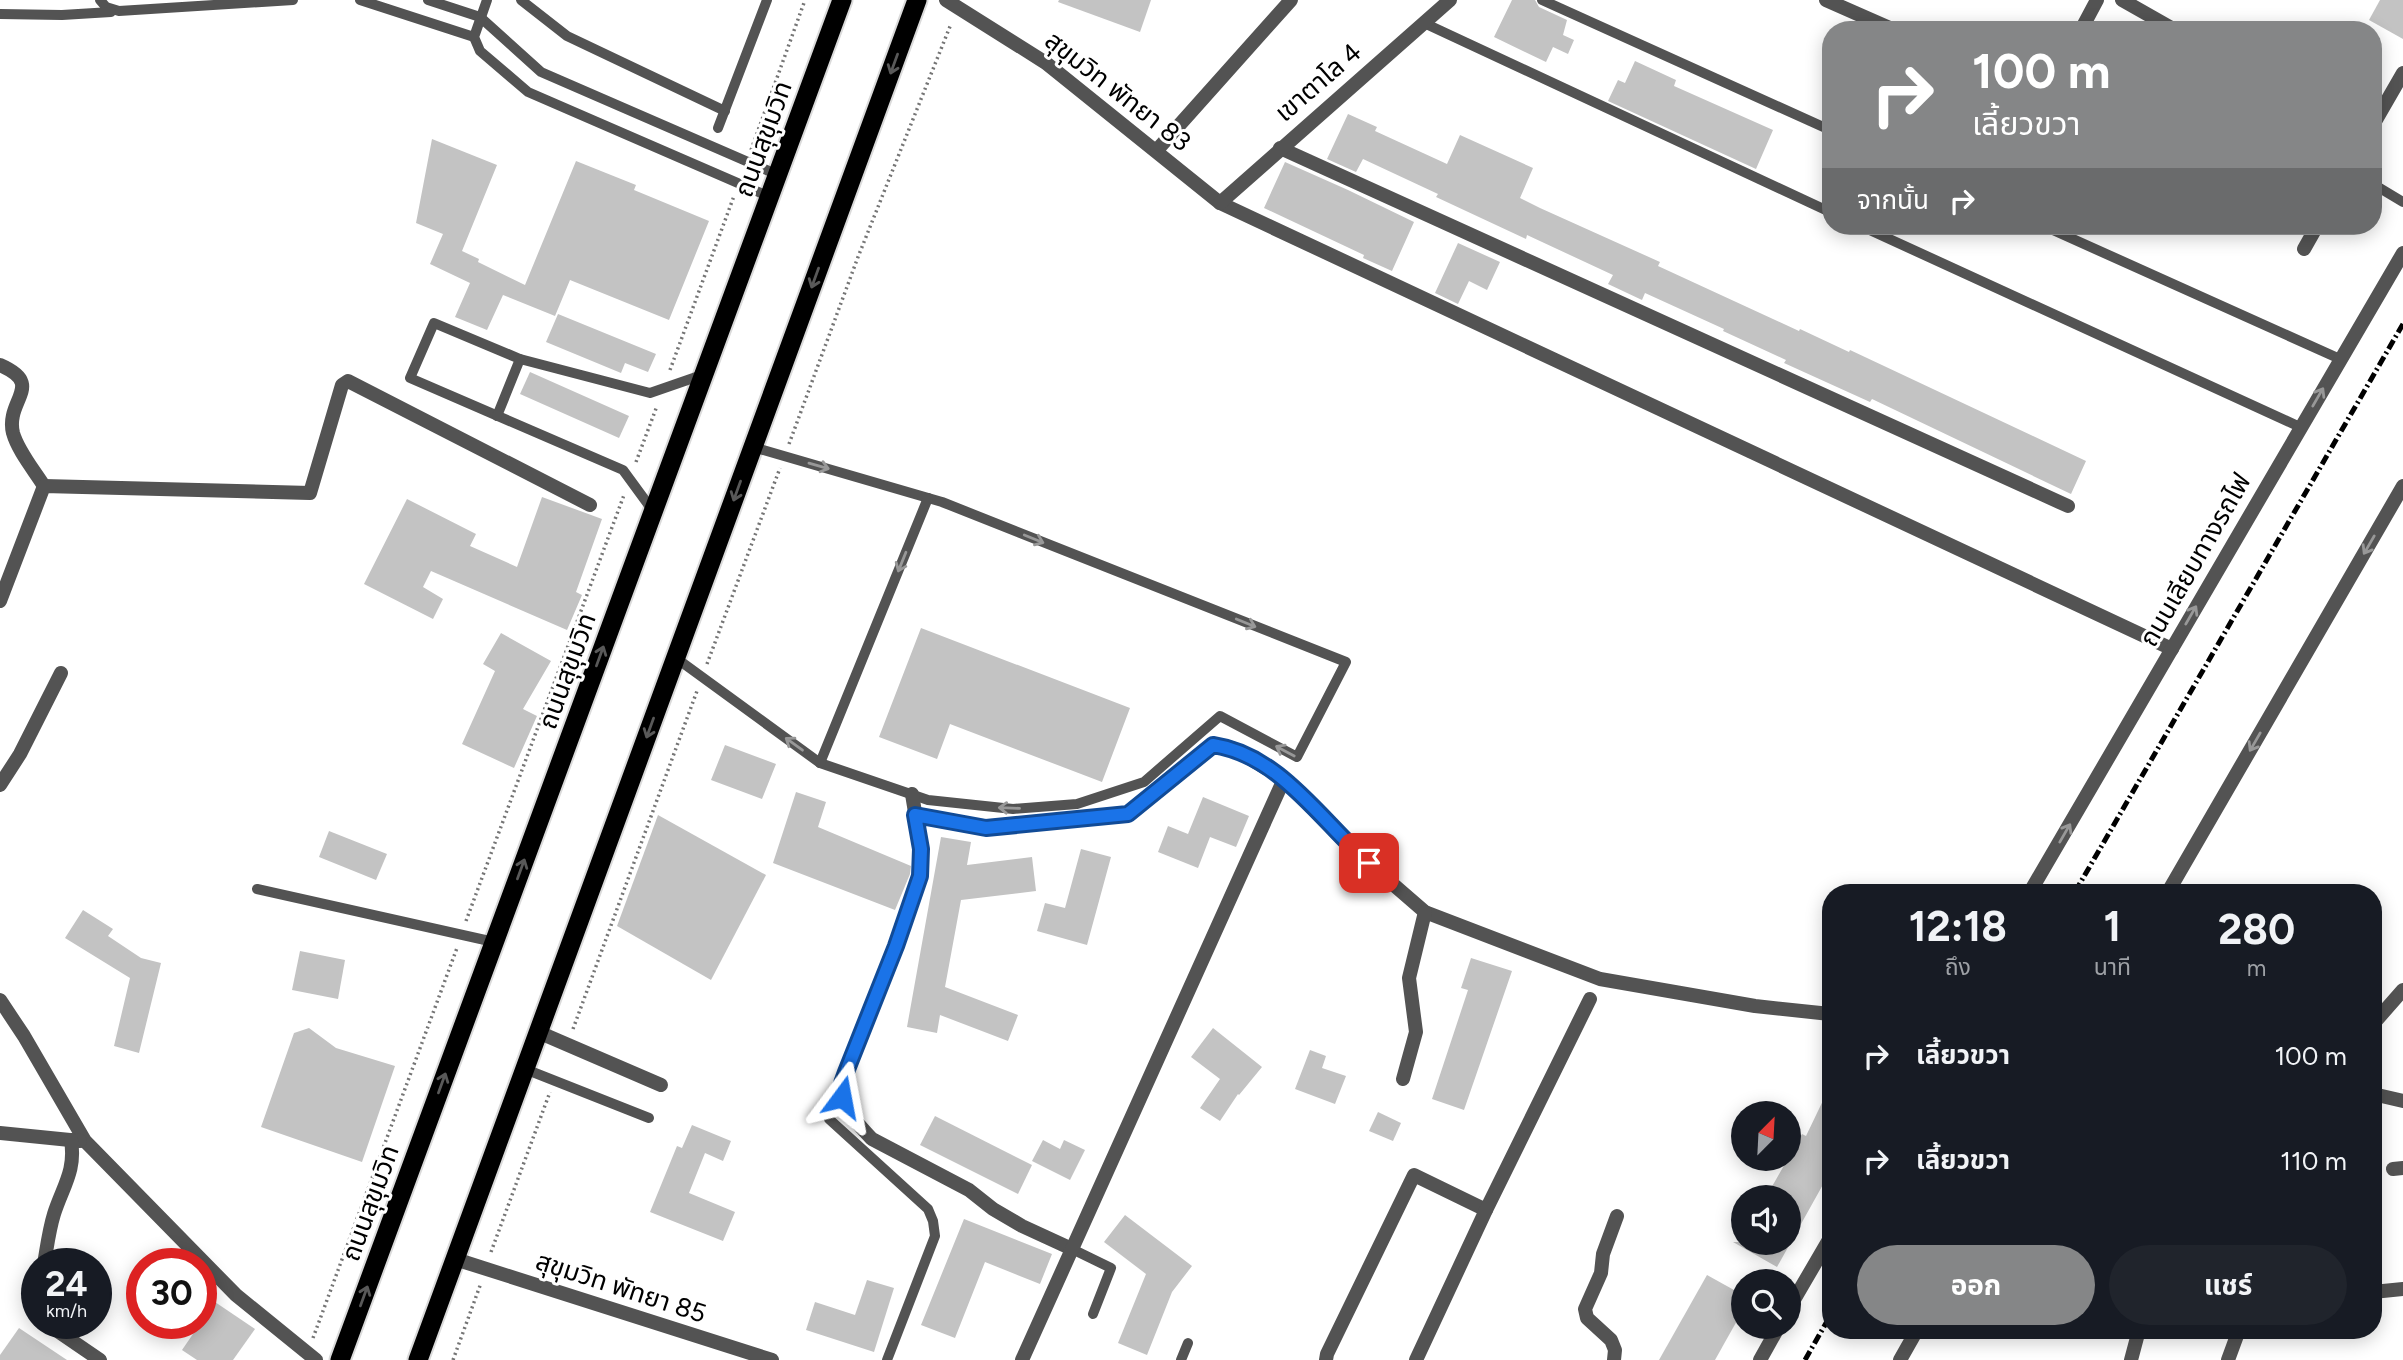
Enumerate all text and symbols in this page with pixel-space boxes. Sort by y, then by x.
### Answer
street label: สุขุมวิท พัทยา 83 [1039,24,1197,158]
street label: เขาตาโล 4 [1268,36,1368,128]
text: 100 m [1972,41,2111,100]
icon: right [1857,49,1948,140]
one-way arrow [887,53,899,75]
street label: ถนนสุขุมวิท [727,77,799,201]
text: เลี้ยวขวา [1972,105,2080,143]
icon: right [1943,182,1981,220]
text: จากนั้น [1857,184,1929,216]
one-way arrow [808,266,821,288]
one-way arrow [2311,388,2325,408]
one-way arrow [807,461,829,474]
street label: ถนนเลียบทางรถไฟ [2132,467,2258,652]
one-way arrow [730,480,742,502]
one-way arrow [1023,533,1044,546]
one-way arrow [2362,534,2375,555]
one-way arrow [895,550,908,572]
one-way arrow [2184,606,2198,626]
street label: ถนนสุขุมวิท [531,609,603,733]
one-way arrow [1234,617,1256,630]
one-way arrow [595,645,607,667]
one-way arrow [643,716,655,738]
one-way arrow [2248,731,2261,752]
one-way arrow [785,737,804,751]
one-way arrow [1276,744,1296,758]
one-way arrow [998,801,1021,814]
one-way arrow [2058,824,2072,844]
pin [1339,833,1399,893]
icon: arrive [1350,844,1388,882]
one-way arrow [516,859,528,881]
text: 12:18 [1909,901,2007,952]
text: 1 [2104,901,2121,952]
text: 280 [2218,904,2295,955]
text: ถึง [1945,953,1971,981]
text: นาที [2094,953,2131,981]
text: m [2247,954,2266,982]
icon: right [1857,1037,1895,1075]
text: เลี้ยวขวา [1916,1039,2010,1071]
text: 100 m [2274,1040,2347,1072]
position arrow [805,1060,879,1134]
one-way arrow [437,1072,450,1094]
north arrow [1731,1101,1801,1171]
map controls [1731,1101,1801,1339]
street label: ถนนสุขุมวิท [334,1141,406,1265]
icon: right [1857,1142,1895,1180]
text: เลี้ยวขวา [1916,1144,2010,1176]
text: 110 m [2280,1145,2347,1177]
button: sound [1731,1185,1801,1255]
street label: สุขุมวิท พัทยา 85 [532,1244,710,1330]
button: ออก [1857,1245,2095,1325]
button: แชร์ [2109,1245,2347,1325]
speed limit sign: 30 [126,1248,217,1339]
text: 24 [45,1263,88,1305]
button: search [1731,1269,1801,1339]
one-way arrow [358,1285,371,1307]
text: km/h [46,1300,87,1322]

